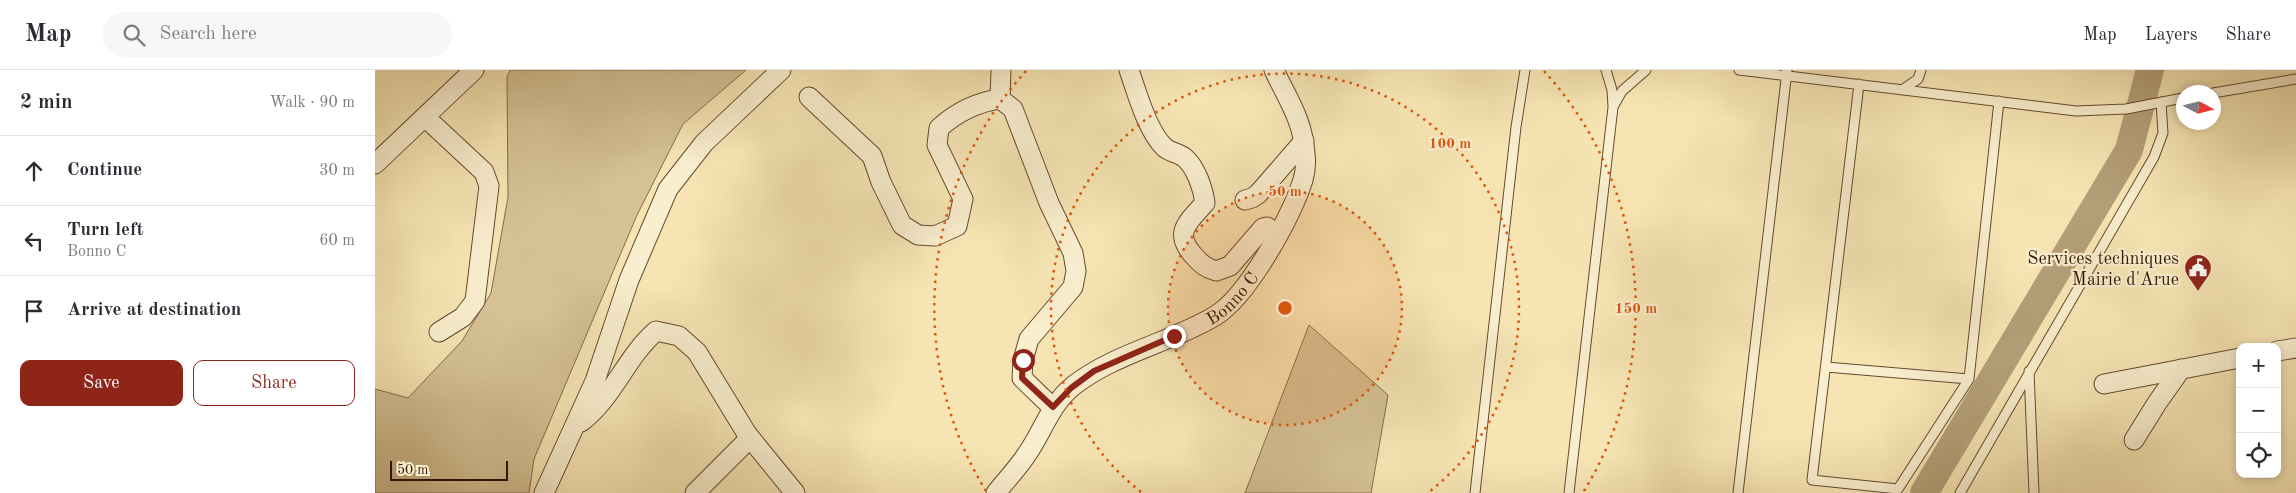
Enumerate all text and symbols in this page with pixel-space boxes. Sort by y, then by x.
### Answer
search box [102,12,452,57]
icon: search [120,21,148,49]
text: Map [25,23,72,47]
text: Search here [160,25,257,44]
text: Map [2083,26,2117,44]
text: Layers [2145,26,2197,44]
text: Share [2225,26,2271,44]
north arrow [2176,85,2221,130]
text: 2 min [20,92,73,113]
text: Walk · 90 m [269,95,355,111]
text: 100 m [1429,137,1471,152]
icon: ahead [20,157,48,185]
text: Continue [67,161,142,180]
text: 30 m [319,163,355,179]
text: 50 m [1268,185,1302,200]
text: Turn left [67,221,144,240]
icon: left [20,227,48,255]
text: 60 m [319,233,355,249]
text: Bonno C [67,244,126,260]
place label: Services techniques Mairie d'Arue [2027,250,2179,289]
public building icon: Services techniques Mairie d'Arue [2183,253,2213,292]
street label: Bonno C [1204,269,1263,329]
icon: arrive [20,297,48,325]
centre of rings [1276,299,1294,317]
text: Arrive at destination [67,301,241,320]
text: 150 m [1615,302,1657,317]
route end [1163,325,1186,348]
map controls [2236,343,2281,478]
button: + [2236,343,2281,388]
route start [1012,349,1035,372]
button: Save [20,360,183,406]
button: Share [193,360,355,406]
button: − [2236,388,2281,433]
button: locate [2236,433,2281,478]
scale bar [390,458,507,481]
text: 50 m [397,463,428,477]

